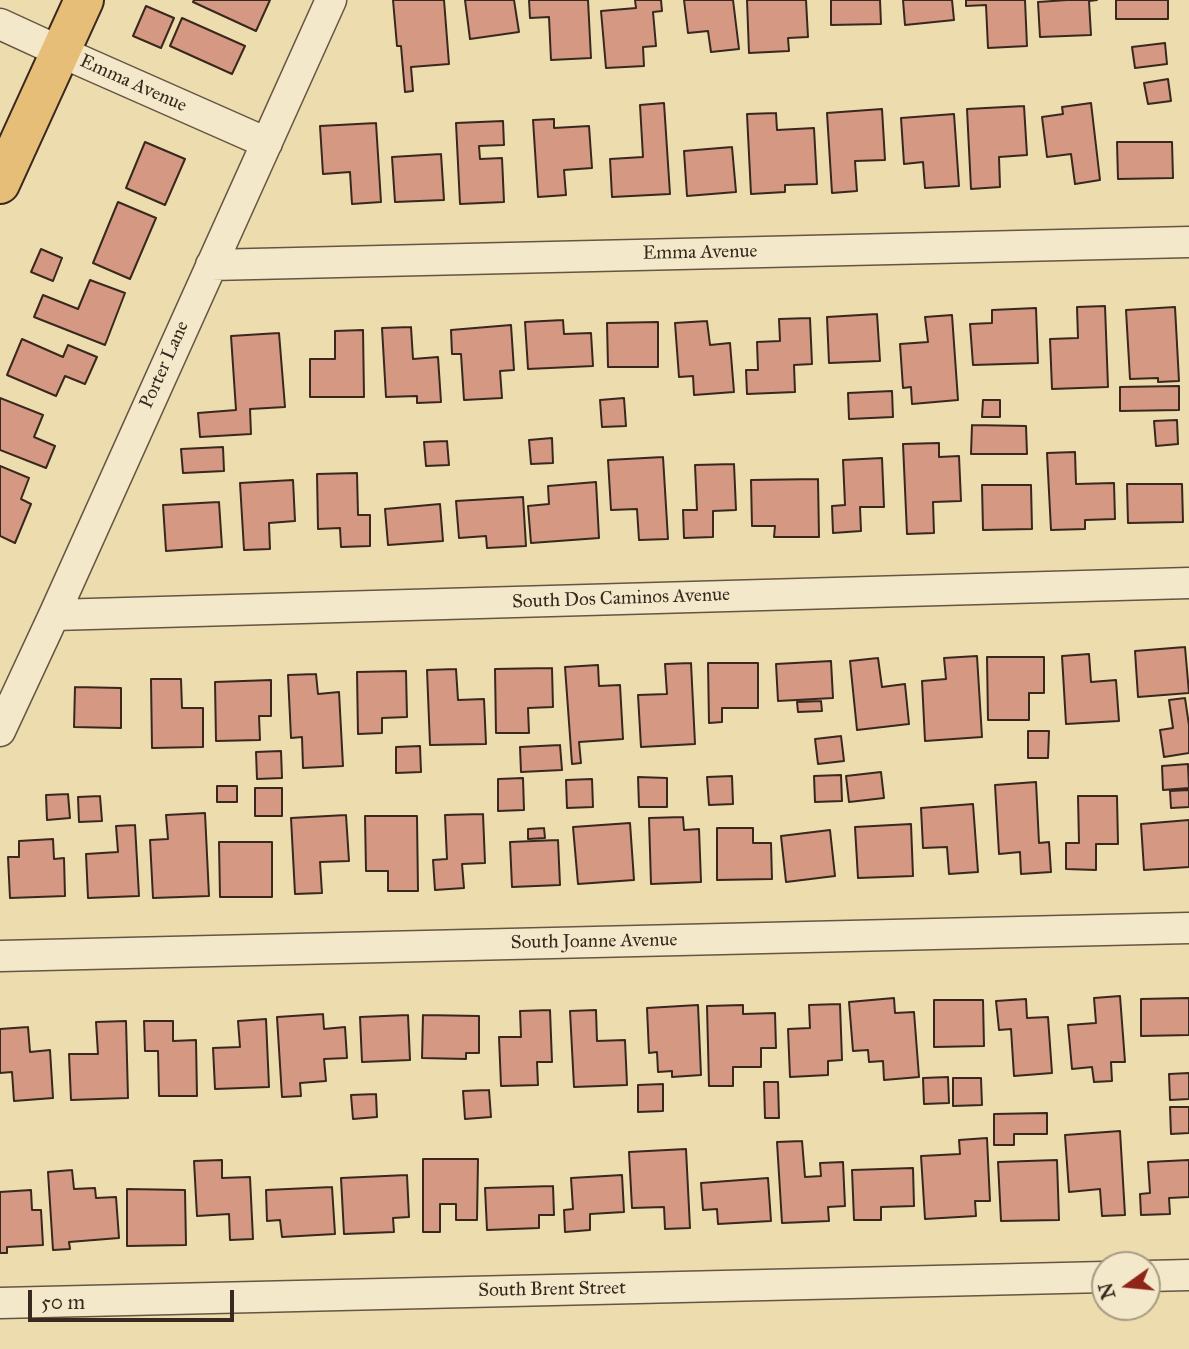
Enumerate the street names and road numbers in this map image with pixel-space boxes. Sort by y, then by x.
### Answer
street label: Emma Avenue [76,50,190,118]
street label: Emma Avenue [642,241,758,265]
street label: Porter Lane [136,318,194,412]
street label: South Dos Caminos Avenue [512,584,730,614]
street label: South Joanne Avenue [510,929,678,955]
street label: South Brent Street [478,1277,626,1303]

